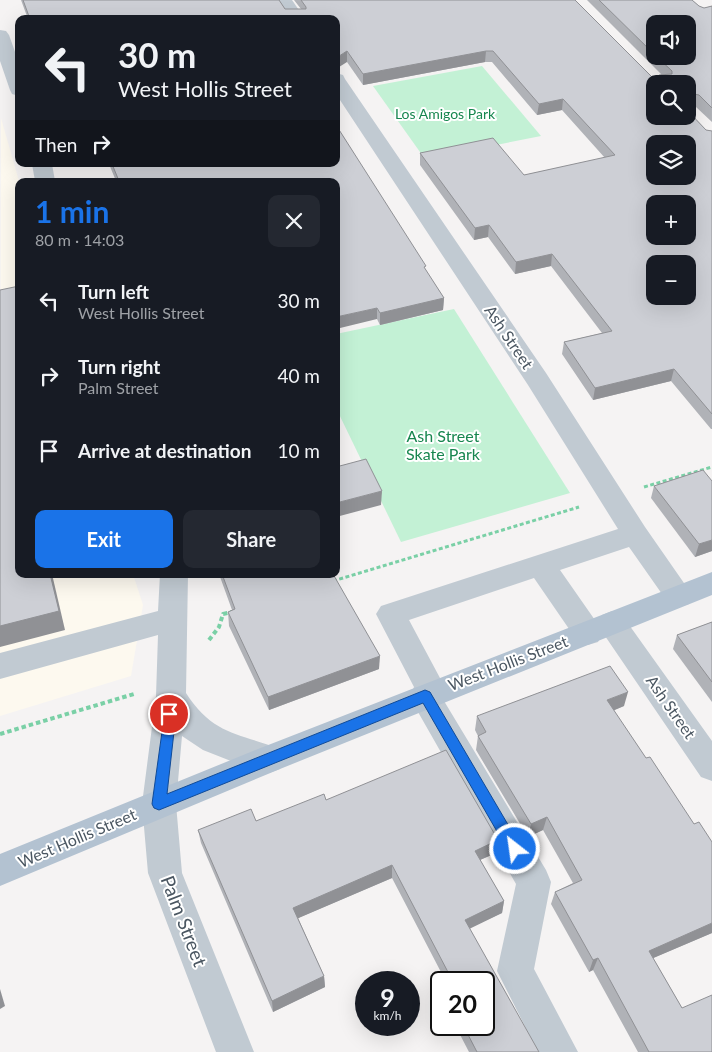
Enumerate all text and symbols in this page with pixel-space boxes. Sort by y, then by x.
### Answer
map controls [646,15,696,305]
button: sound [646,15,696,65]
text: 30 m [118,33,196,75]
icon: left [35,35,100,100]
text: West Hollis Street [118,75,292,102]
button: search [646,75,696,125]
park label: Los Amigos Park [395,105,496,122]
icon: right [87,130,115,158]
text: Then [35,133,77,156]
button: layers [646,135,696,185]
text: 1 min [35,193,109,229]
button: close [268,195,320,247]
button: + [646,195,696,245]
text: 80 m · 14:03 [35,230,124,249]
button: − [646,255,696,305]
text: Turn left [78,280,149,303]
icon: left [35,287,63,315]
text: 30 m [277,289,320,312]
street label: Ash Street [481,301,538,372]
text: West Hollis Street [78,303,204,322]
text: Turn right [78,355,160,378]
icon: right [35,362,63,390]
text: 40 m [277,364,320,387]
text: Palm Street [78,378,158,397]
park label: Ash Street Skate Park [406,426,481,463]
icon: arrive [35,437,63,465]
text: Arrive at destination [78,439,251,462]
text: 10 m [277,439,320,462]
button: Exit [35,510,173,568]
button: Share [183,510,320,568]
street label: West Hollis Street [445,631,570,694]
street label: Ash Street [643,671,700,742]
pin [148,693,190,735]
icon: arrive [155,700,183,728]
street label: West Hollis Street [15,804,139,871]
position arrow [488,822,540,874]
street label: Palm Street [157,872,212,970]
speed limit sign: 20 [430,971,495,1036]
text: 9 [380,982,395,1012]
text: km/h [373,1008,402,1023]

